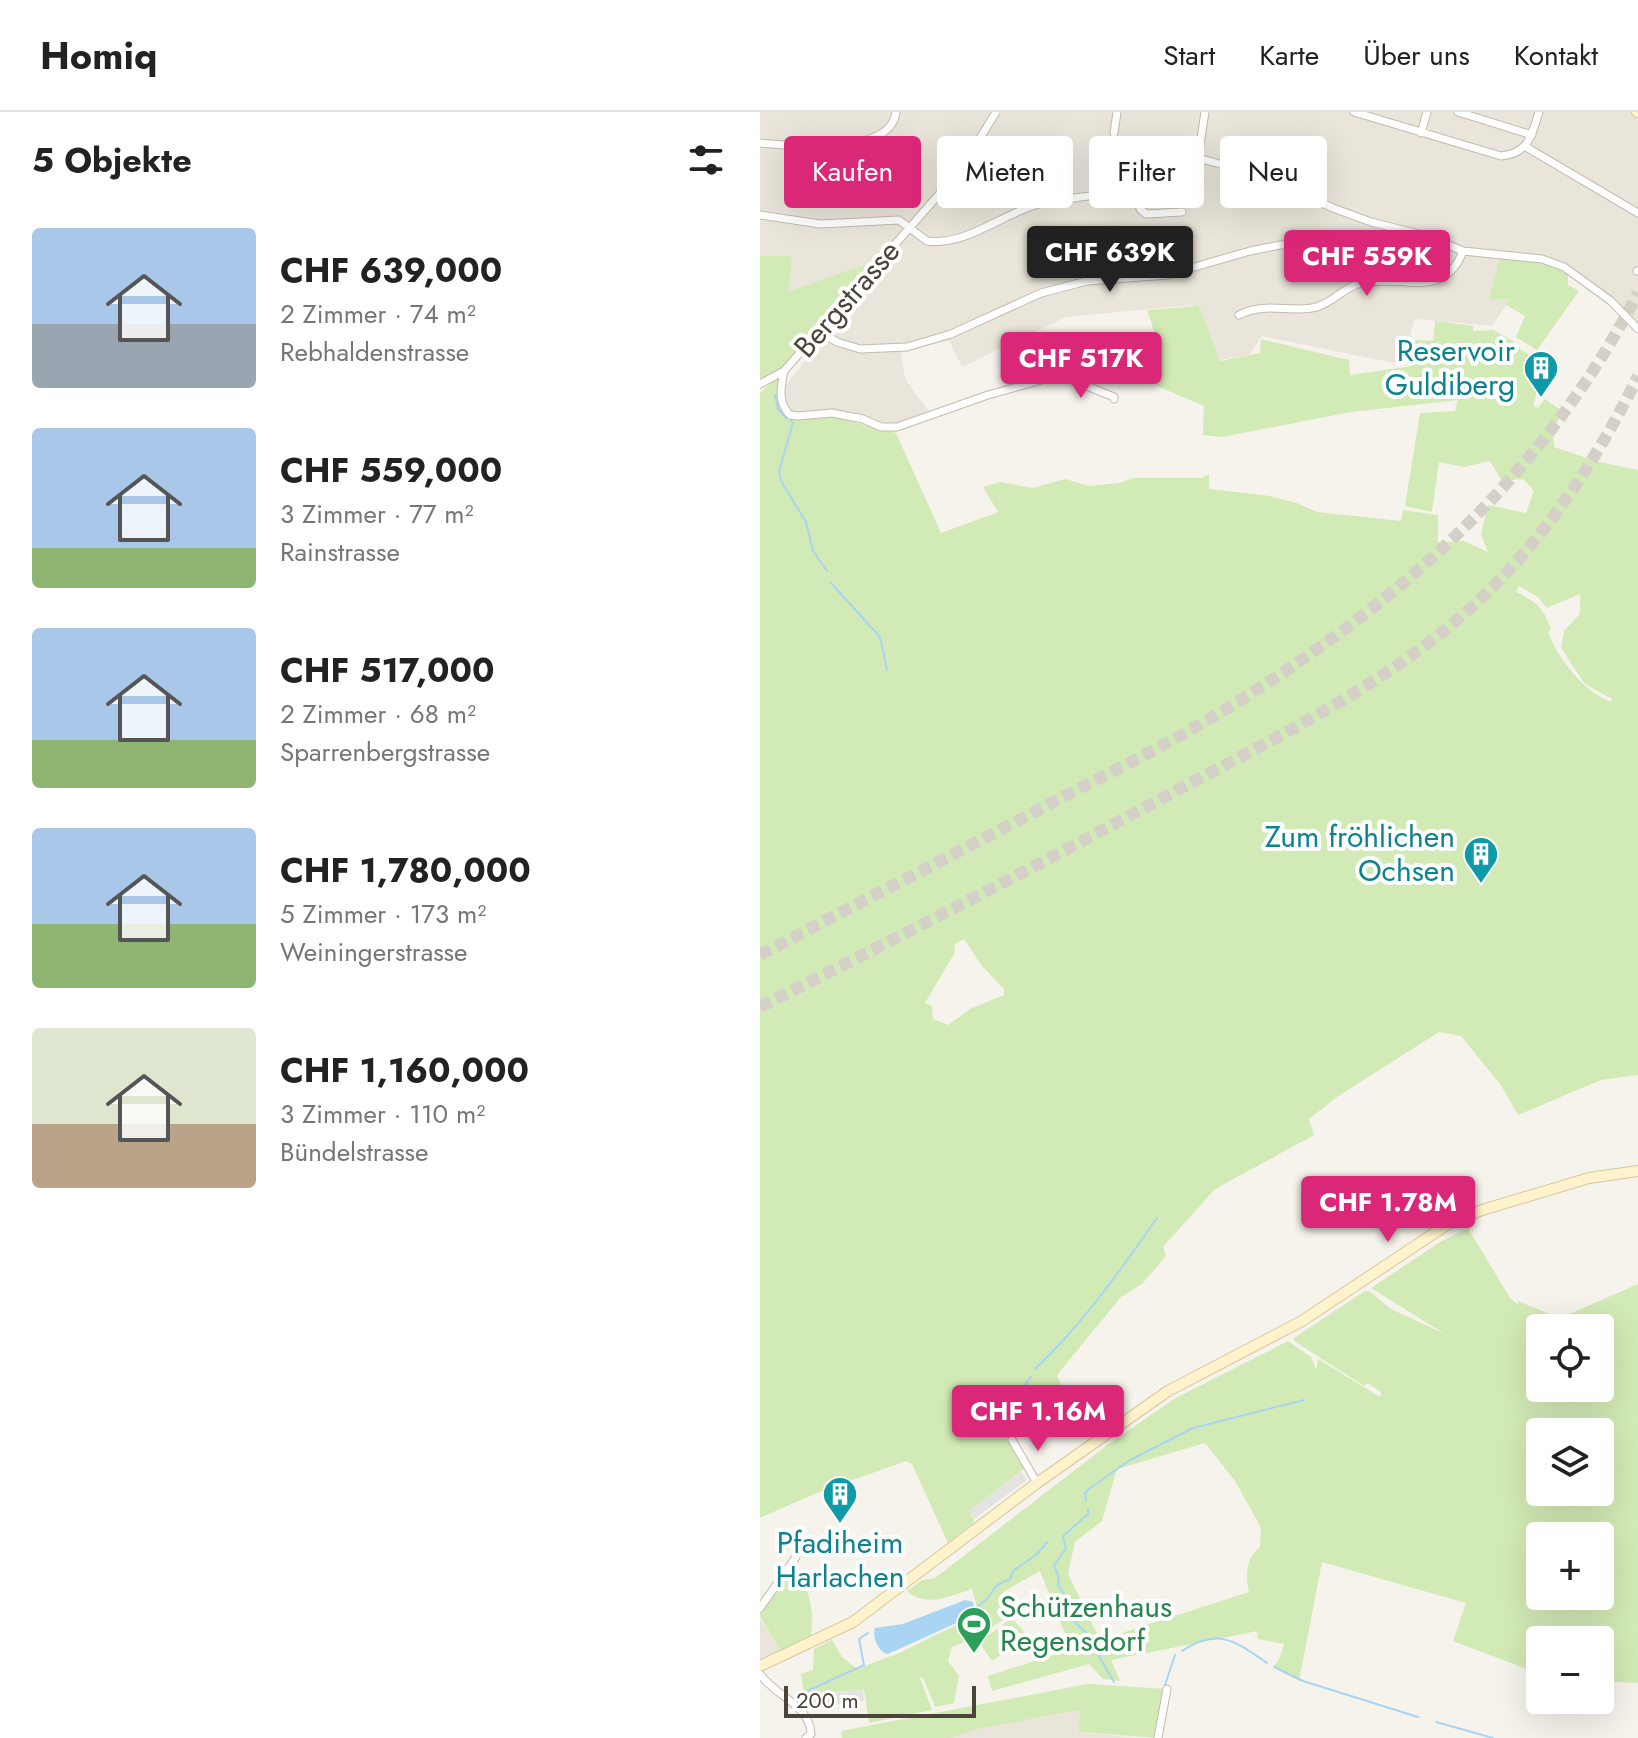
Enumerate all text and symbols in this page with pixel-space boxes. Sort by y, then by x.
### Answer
text: Homiq [40,28,157,83]
text: Start [1163,35,1215,76]
text: Karte [1259,35,1319,76]
text: Über uns [1363,35,1470,76]
text: Kontakt [1514,35,1598,76]
text: 5 Objekte [32,136,192,185]
chip: Kaufen [784,136,921,208]
chip: Mieten [937,136,1073,208]
chip: Filter [1089,136,1204,208]
chip: Neu [1220,136,1327,208]
icon: filters [684,138,728,182]
pin: CHF 639K [1027,226,1193,294]
pin: CHF 559K [1284,230,1450,298]
street label: Bergstrasse [784,231,910,367]
text: CHF 639K [1045,233,1175,271]
text: CHF 559K [1302,237,1432,275]
text: CHF 639,000 [280,246,502,295]
icon: home [96,260,192,356]
text: 2 Zimmer · 74 m² [280,295,476,333]
place label: Reservoir Guldiberg [1385,329,1516,406]
pin: CHF 517K [998,332,1164,400]
text: Rebhaldenstrasse [280,333,469,371]
text: CHF 517K [1019,339,1143,377]
building icon: Reservoir Guldiberg [1522,349,1560,399]
text: CHF 559,000 [280,446,502,495]
icon: home [96,460,192,556]
text: 3 Zimmer · 77 m² [280,495,474,533]
text: Rainstrasse [280,533,400,571]
text: CHF 517,000 [280,646,494,695]
icon: home [96,660,192,756]
text: 2 Zimmer · 68 m² [280,695,476,733]
text: Sparrenbergstrasse [280,733,490,771]
place label: Zum fröhlichen Ochsen [1265,815,1455,892]
building icon: Zum fröhlichen Ochsen [1462,835,1500,885]
text: CHF 1,780,000 [280,846,531,895]
icon: home [96,860,192,956]
text: 5 Zimmer · 173 m² [280,895,486,933]
text: Weiningerstrasse [280,933,468,971]
text: CHF 1,160,000 [280,1046,529,1095]
icon: home [96,1060,192,1156]
text: 3 Zimmer · 110 m² [280,1095,485,1133]
text: Bündelstrasse [280,1133,429,1171]
pin: CHF 1.78M [1296,1176,1480,1244]
text: CHF 1.78M [1319,1183,1457,1221]
map controls [1526,1314,1614,1714]
button: locate [1526,1314,1614,1402]
pin: CHF 1.16M [946,1385,1130,1453]
text: CHF 1.16M [970,1392,1106,1430]
button: layers [1526,1418,1614,1506]
building icon: Pfadiheim Harlachen [821,1475,859,1525]
place label: Pfadiheim Harlachen [776,1521,904,1598]
button: + [1526,1522,1614,1610]
place label: Schützenhaus Regensdorf [1000,1585,1172,1662]
sports icon: Schützenhaus Regensdorf [955,1605,993,1655]
button: − [1526,1626,1614,1714]
scale bar [784,1682,976,1718]
text: 200 m [796,1684,859,1716]

